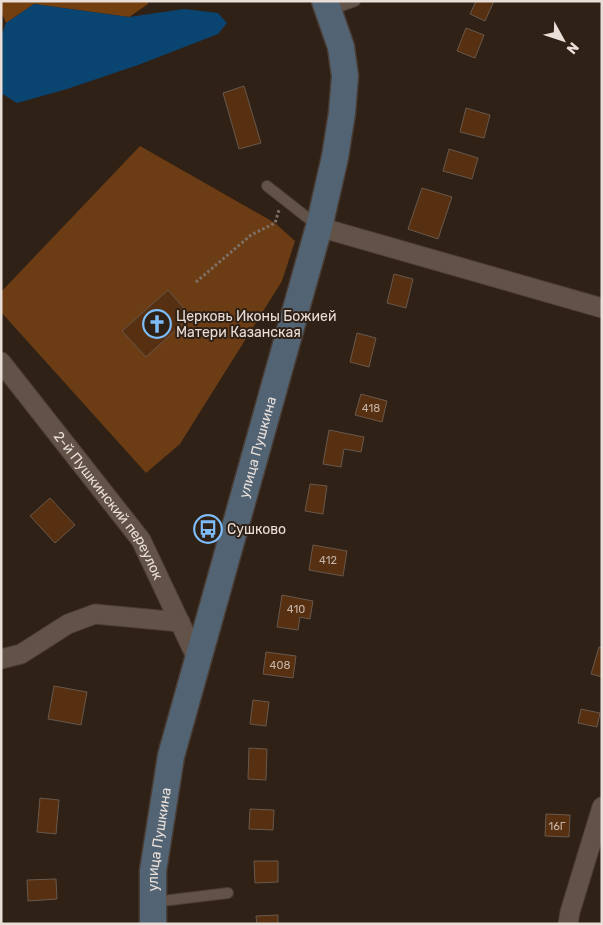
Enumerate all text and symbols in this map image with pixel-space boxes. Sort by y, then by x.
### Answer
north arrow [538,15,588,65]
text: N [563,39,582,57]
place label: Церковь Иконы Божией Матери Казанская [176,308,336,341]
church icon: Церковь Иконы Божией Матери Казанская [142,309,172,339]
street label: улица Пушкина [235,395,280,500]
house number: 418 [362,402,380,415]
street label: 2-й Пушкинский переулок [50,428,167,583]
bus stop icon: Сушково [193,514,223,544]
place label: Сушково [227,521,286,538]
house number: 412 [319,554,337,567]
house number: 410 [287,603,305,616]
house number: 408 [270,659,290,672]
street label: улица Пушкина [145,786,174,891]
house number: 16Г [548,820,566,833]

